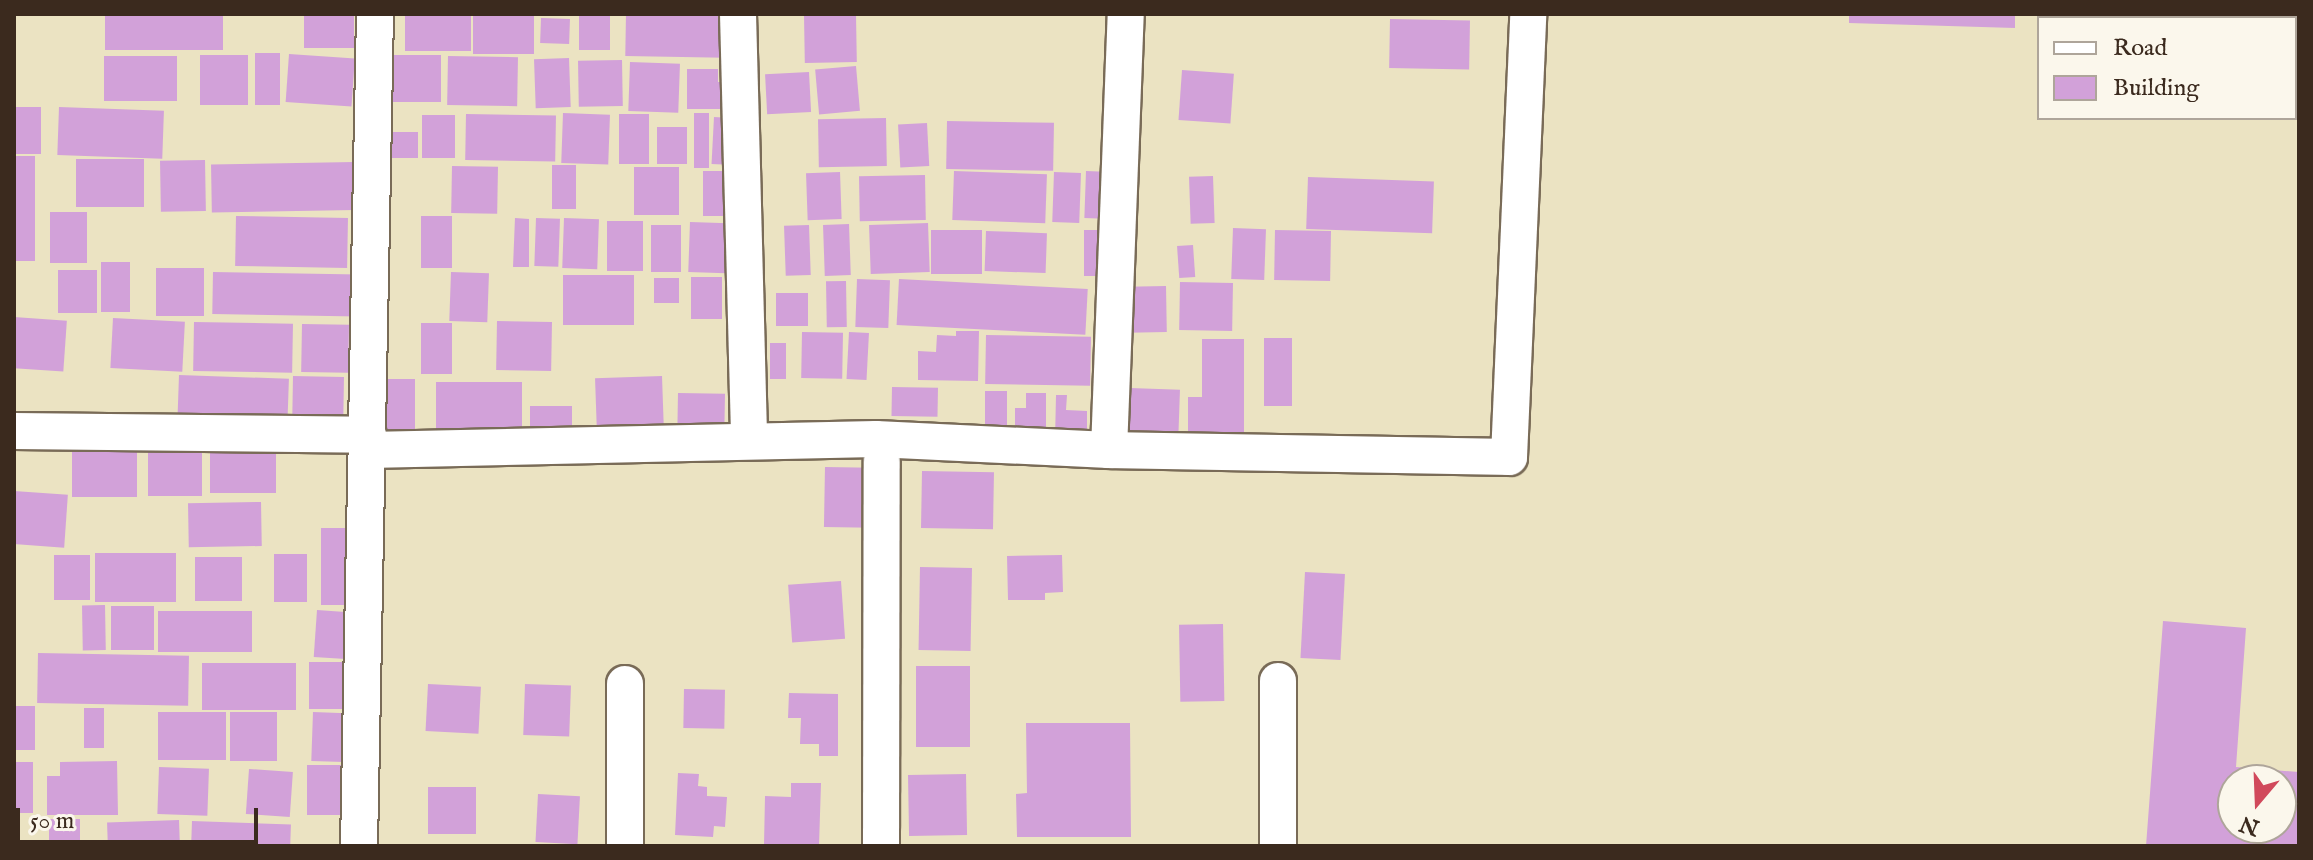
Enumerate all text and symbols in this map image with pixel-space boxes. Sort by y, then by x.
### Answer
legend [2037,16,2297,120]
text: Road [2113,33,2167,64]
text: Building [2113,73,2199,104]
north arrow [2217,764,2297,844]
scale bar [20,792,262,842]
text: 50 m [30,806,74,837]
text: N [2236,808,2263,841]

